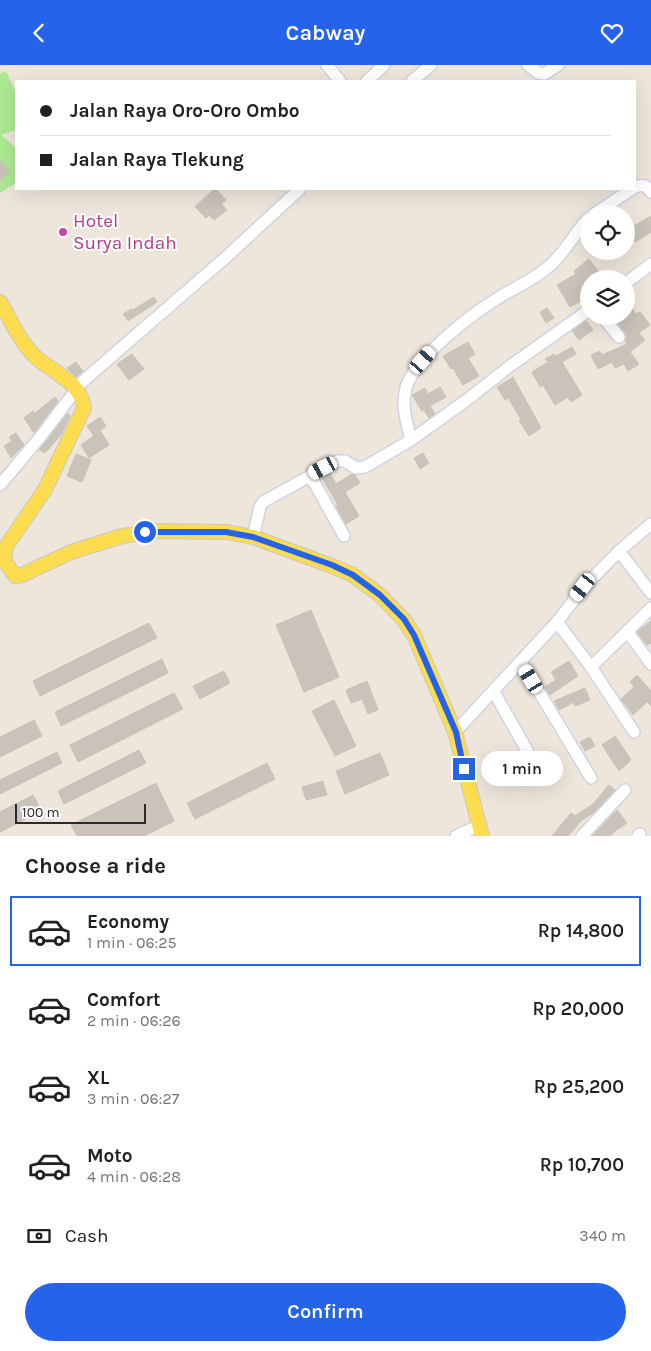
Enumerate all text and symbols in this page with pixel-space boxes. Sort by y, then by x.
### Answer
icon: back [25,19,53,47]
icon: heart [598,19,626,47]
text: Cabway [286,20,365,46]
text: Jalan Raya Oro-Oro Ombo [70,100,300,122]
text: Jalan Raya Tlekung [70,149,244,171]
map controls [580,205,635,325]
button: locate [580,205,635,260]
place label: Hotel Surya Indah [73,210,177,254]
marker: Hotel Surya Indah [57,226,69,238]
button: layers [580,270,635,325]
car [407,344,438,376]
car [306,454,339,482]
route start [134,521,156,543]
car [567,571,598,603]
car [516,662,545,696]
callout: 1 min [482,751,564,787]
route end [453,758,475,780]
text: 1 min [502,759,542,778]
scale bar [15,801,146,824]
text: 100 m [22,804,60,821]
text: Choose a ride [25,853,166,879]
icon: car [27,909,72,954]
text: Economy [87,911,169,933]
text: Rp 14,800 [538,920,624,942]
text: 1 min · 06:25 [87,933,177,952]
icon: car [27,987,72,1032]
text: Comfort [87,989,161,1011]
text: Rp 20,000 [533,998,624,1020]
text: 2 min · 06:26 [87,1011,181,1030]
icon: car [27,1065,72,1110]
text: XL [87,1067,109,1089]
text: Rp 25,200 [534,1076,624,1098]
text: 3 min · 06:27 [87,1089,179,1108]
icon: car [27,1143,72,1188]
text: Moto [87,1145,133,1167]
text: Rp 10,700 [540,1154,624,1176]
text: 4 min · 06:28 [87,1167,181,1186]
icon: cash [25,1222,53,1250]
text: Cash [65,1225,109,1247]
text: 340 m [579,1226,626,1245]
button: Confirm [25,1283,626,1341]

